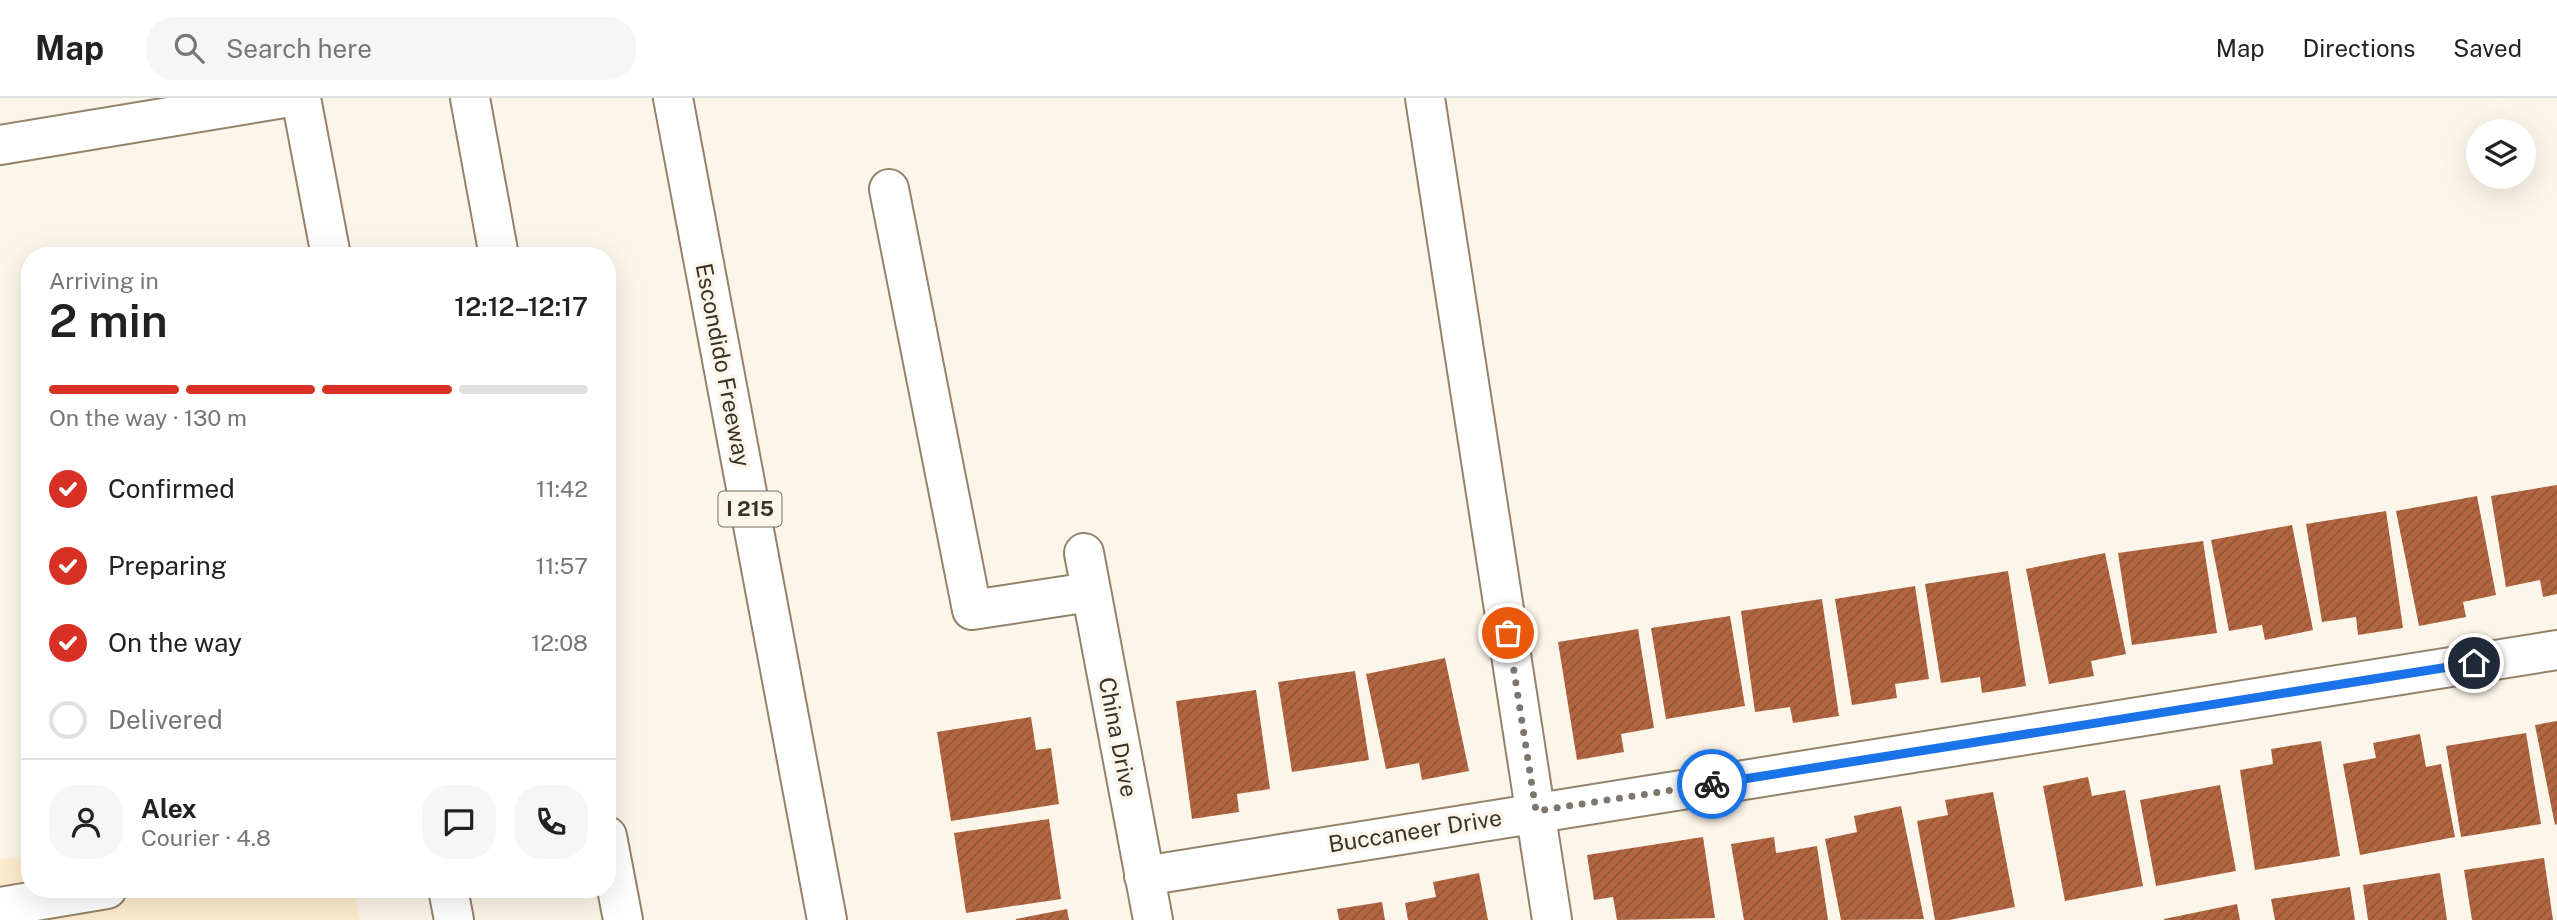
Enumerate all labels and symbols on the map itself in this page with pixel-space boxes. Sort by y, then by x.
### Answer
street label: Escondido Freeway [691,261,756,469]
road number: I 215 [718,492,782,526]
pin [1478,603,1538,663]
pin [2444,633,2504,693]
street label: China Drive [1094,675,1143,799]
courier [1677,749,1747,819]
street label: Buccaneer Drive [1326,803,1504,858]

